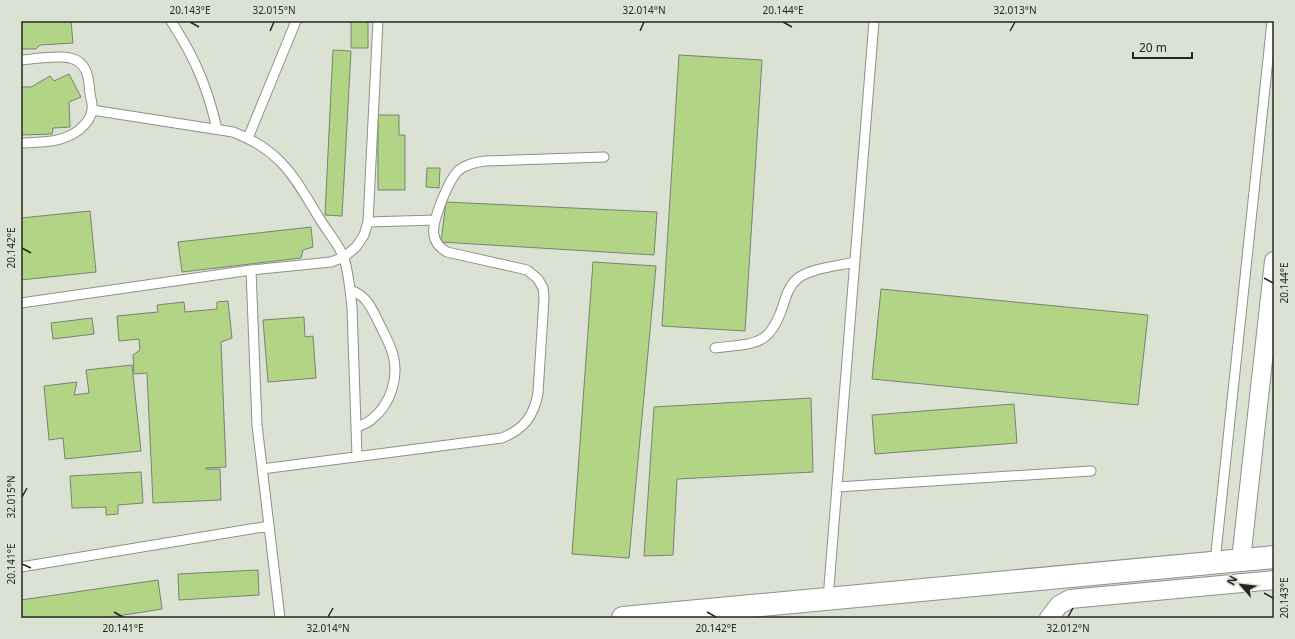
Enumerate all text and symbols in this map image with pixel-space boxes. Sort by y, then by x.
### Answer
text: 20.143°E [169,3,211,17]
text: 32.015°N [252,3,296,17]
text: 32.014°N [622,3,666,17]
text: 20.144°E [762,3,804,17]
text: 32.013°N [993,3,1037,17]
scale bar [1133,34,1192,60]
text: 20 m [1139,39,1167,56]
text: 20.142°E [4,227,18,269]
text: 20.144°E [1277,262,1291,304]
text: 32.015°N [4,475,18,519]
text: 20.141°E [4,543,18,585]
north arrow [1221,565,1261,605]
text: N [1223,573,1240,588]
text: 20.143°E [1277,577,1291,619]
text: 20.141°E [102,621,144,635]
text: 32.014°N [306,621,350,635]
text: 20.142°E [695,621,737,635]
text: 32.012°N [1046,621,1090,635]

